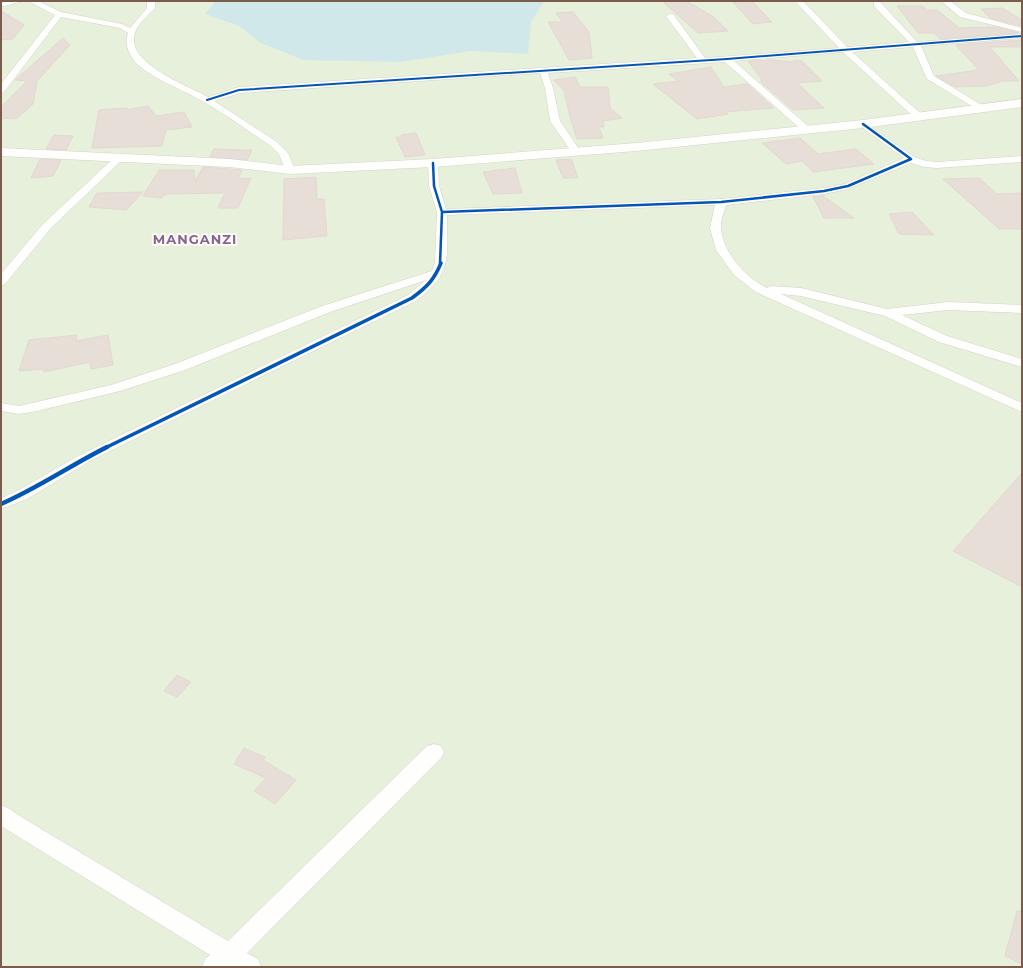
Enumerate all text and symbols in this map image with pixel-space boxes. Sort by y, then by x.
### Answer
district label: MANGANZI [153,231,237,247]

